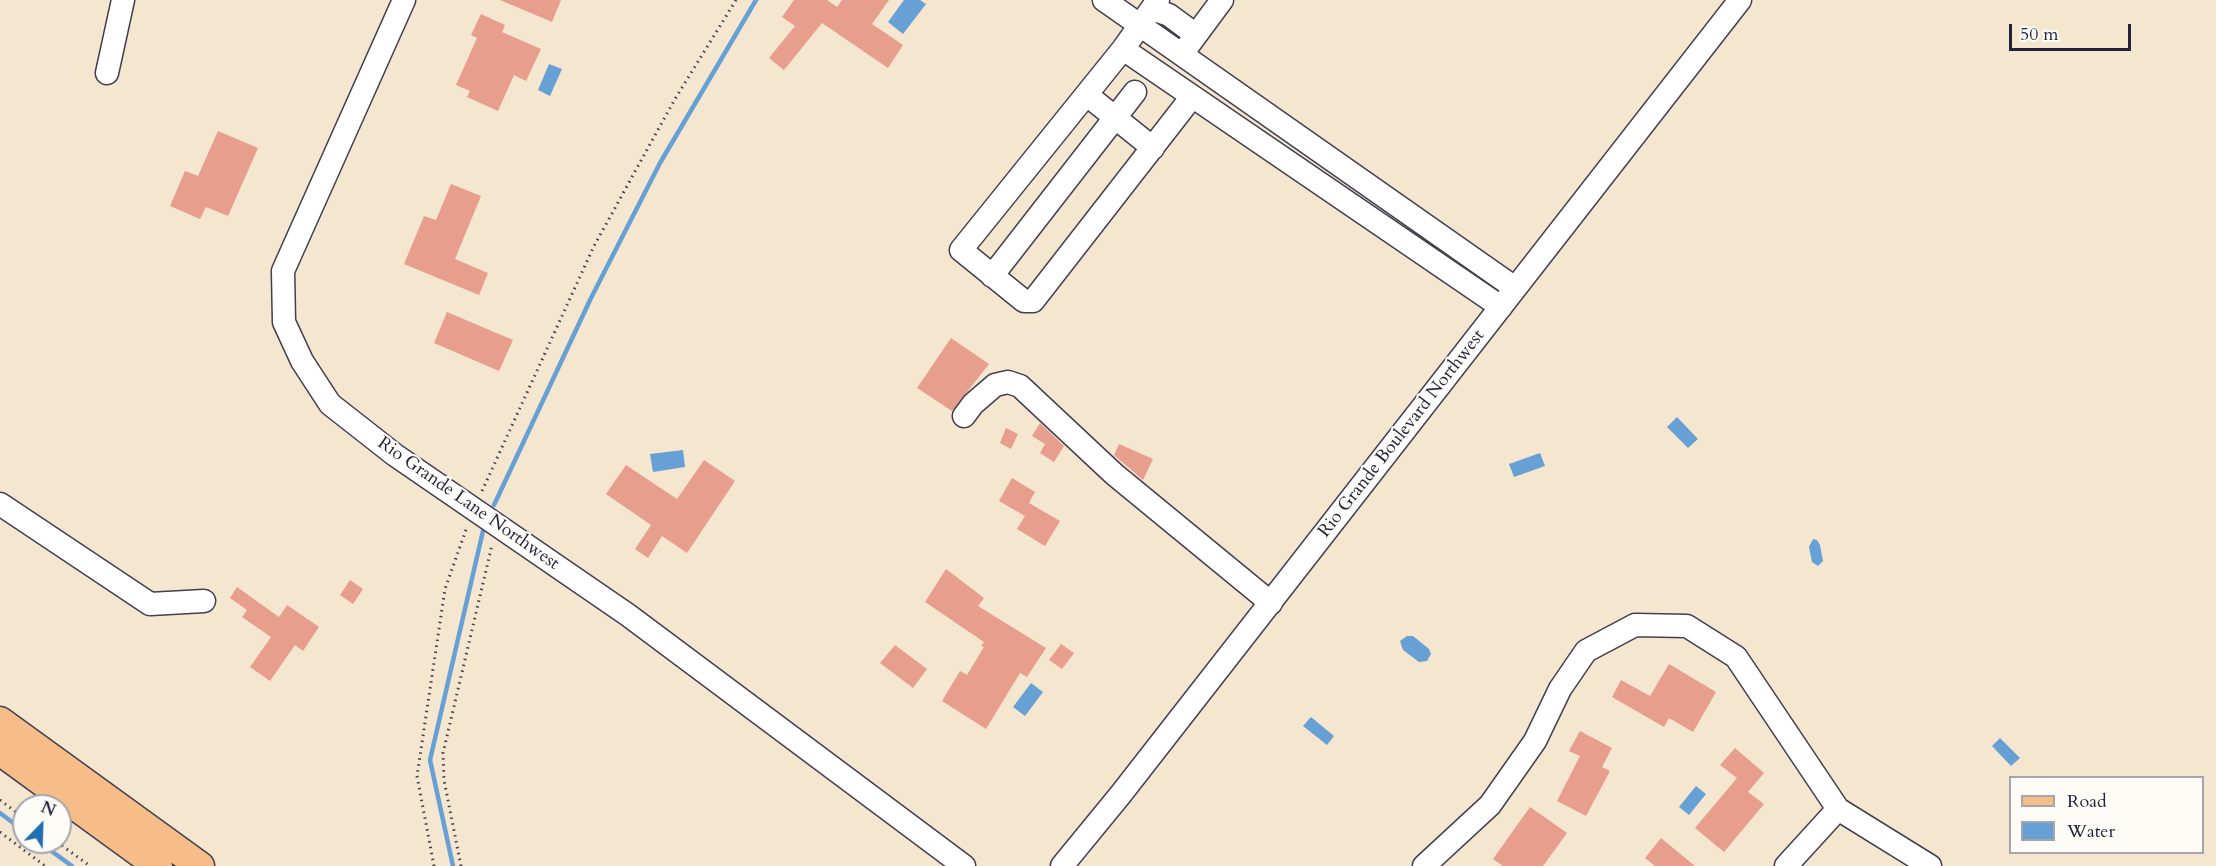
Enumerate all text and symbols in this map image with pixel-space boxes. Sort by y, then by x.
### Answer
scale bar [2012,12,2134,50]
text: 50 m [2020,22,2059,47]
street label: Rio Grande Boulevard Northwest [1314,326,1490,542]
street label: Rio Grande Lane Northwest [373,433,563,575]
legend [2009,776,2204,854]
text: Road [2067,789,2107,814]
north arrow [12,794,72,854]
text: N [38,796,59,822]
text: Water [2067,819,2115,844]

